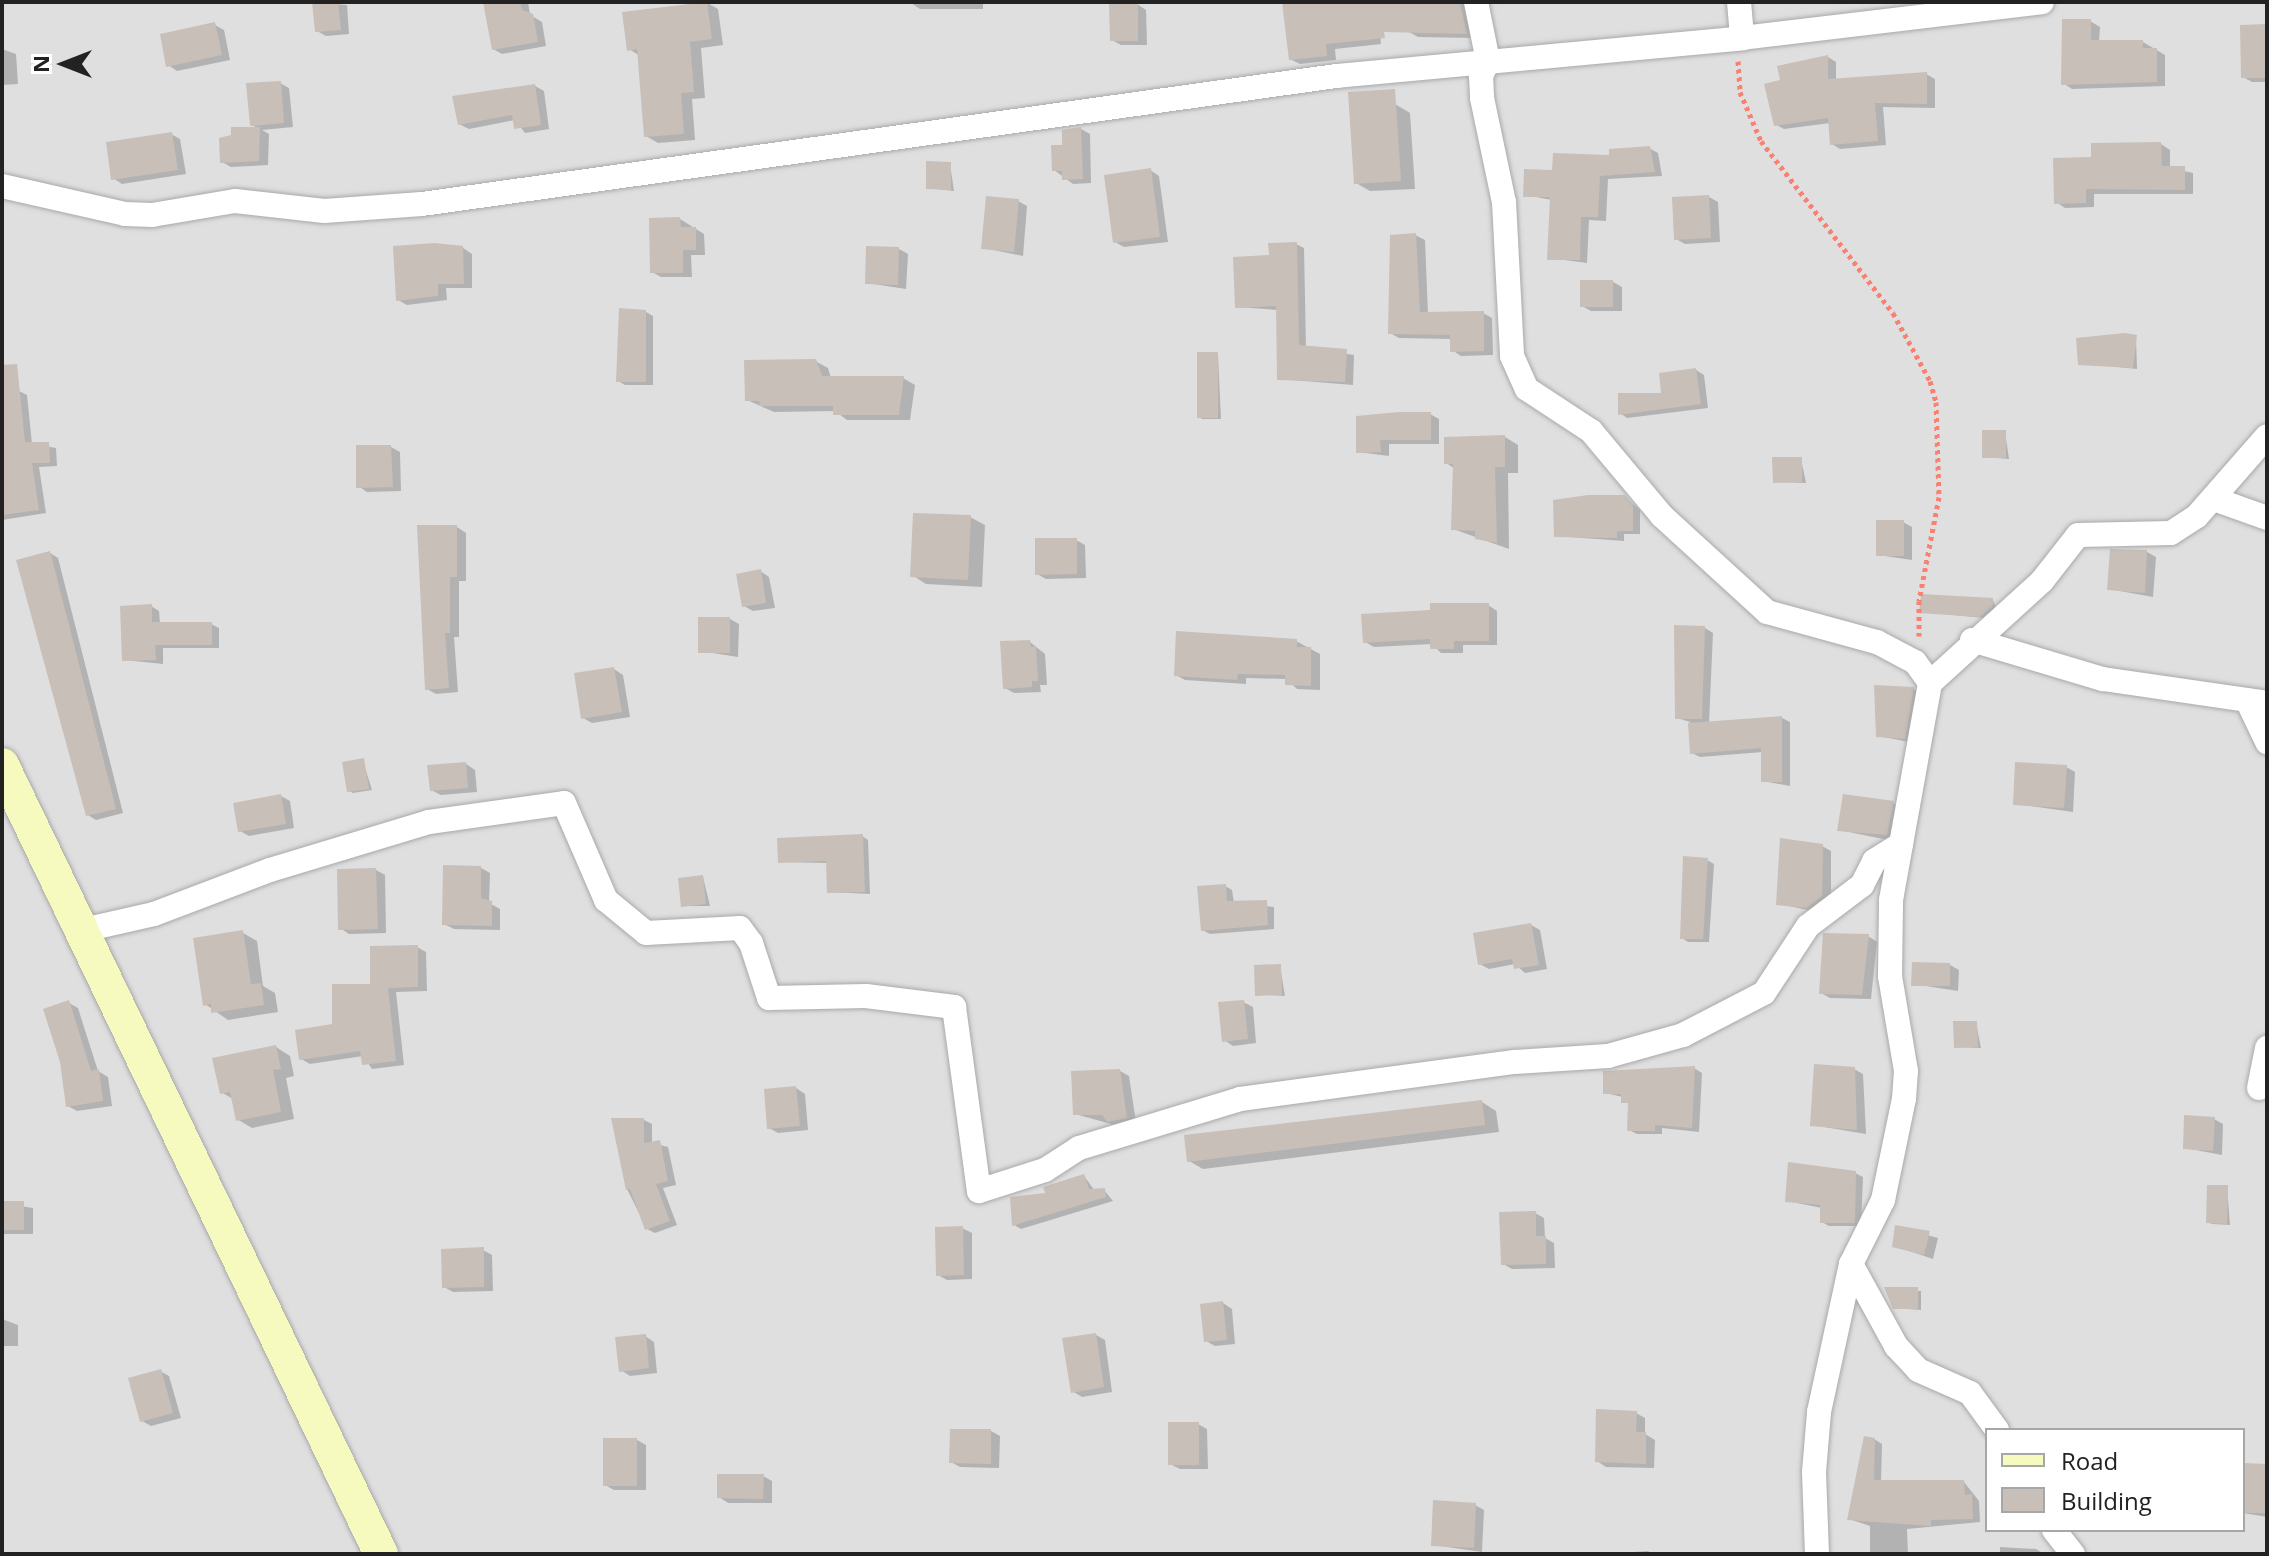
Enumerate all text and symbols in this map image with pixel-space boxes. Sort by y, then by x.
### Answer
north arrow [24,24,104,104]
text: N [25,55,55,73]
legend [1985,1428,2245,1532]
text: Road [2061,1444,2118,1477]
text: Building [2061,1484,2152,1517]

